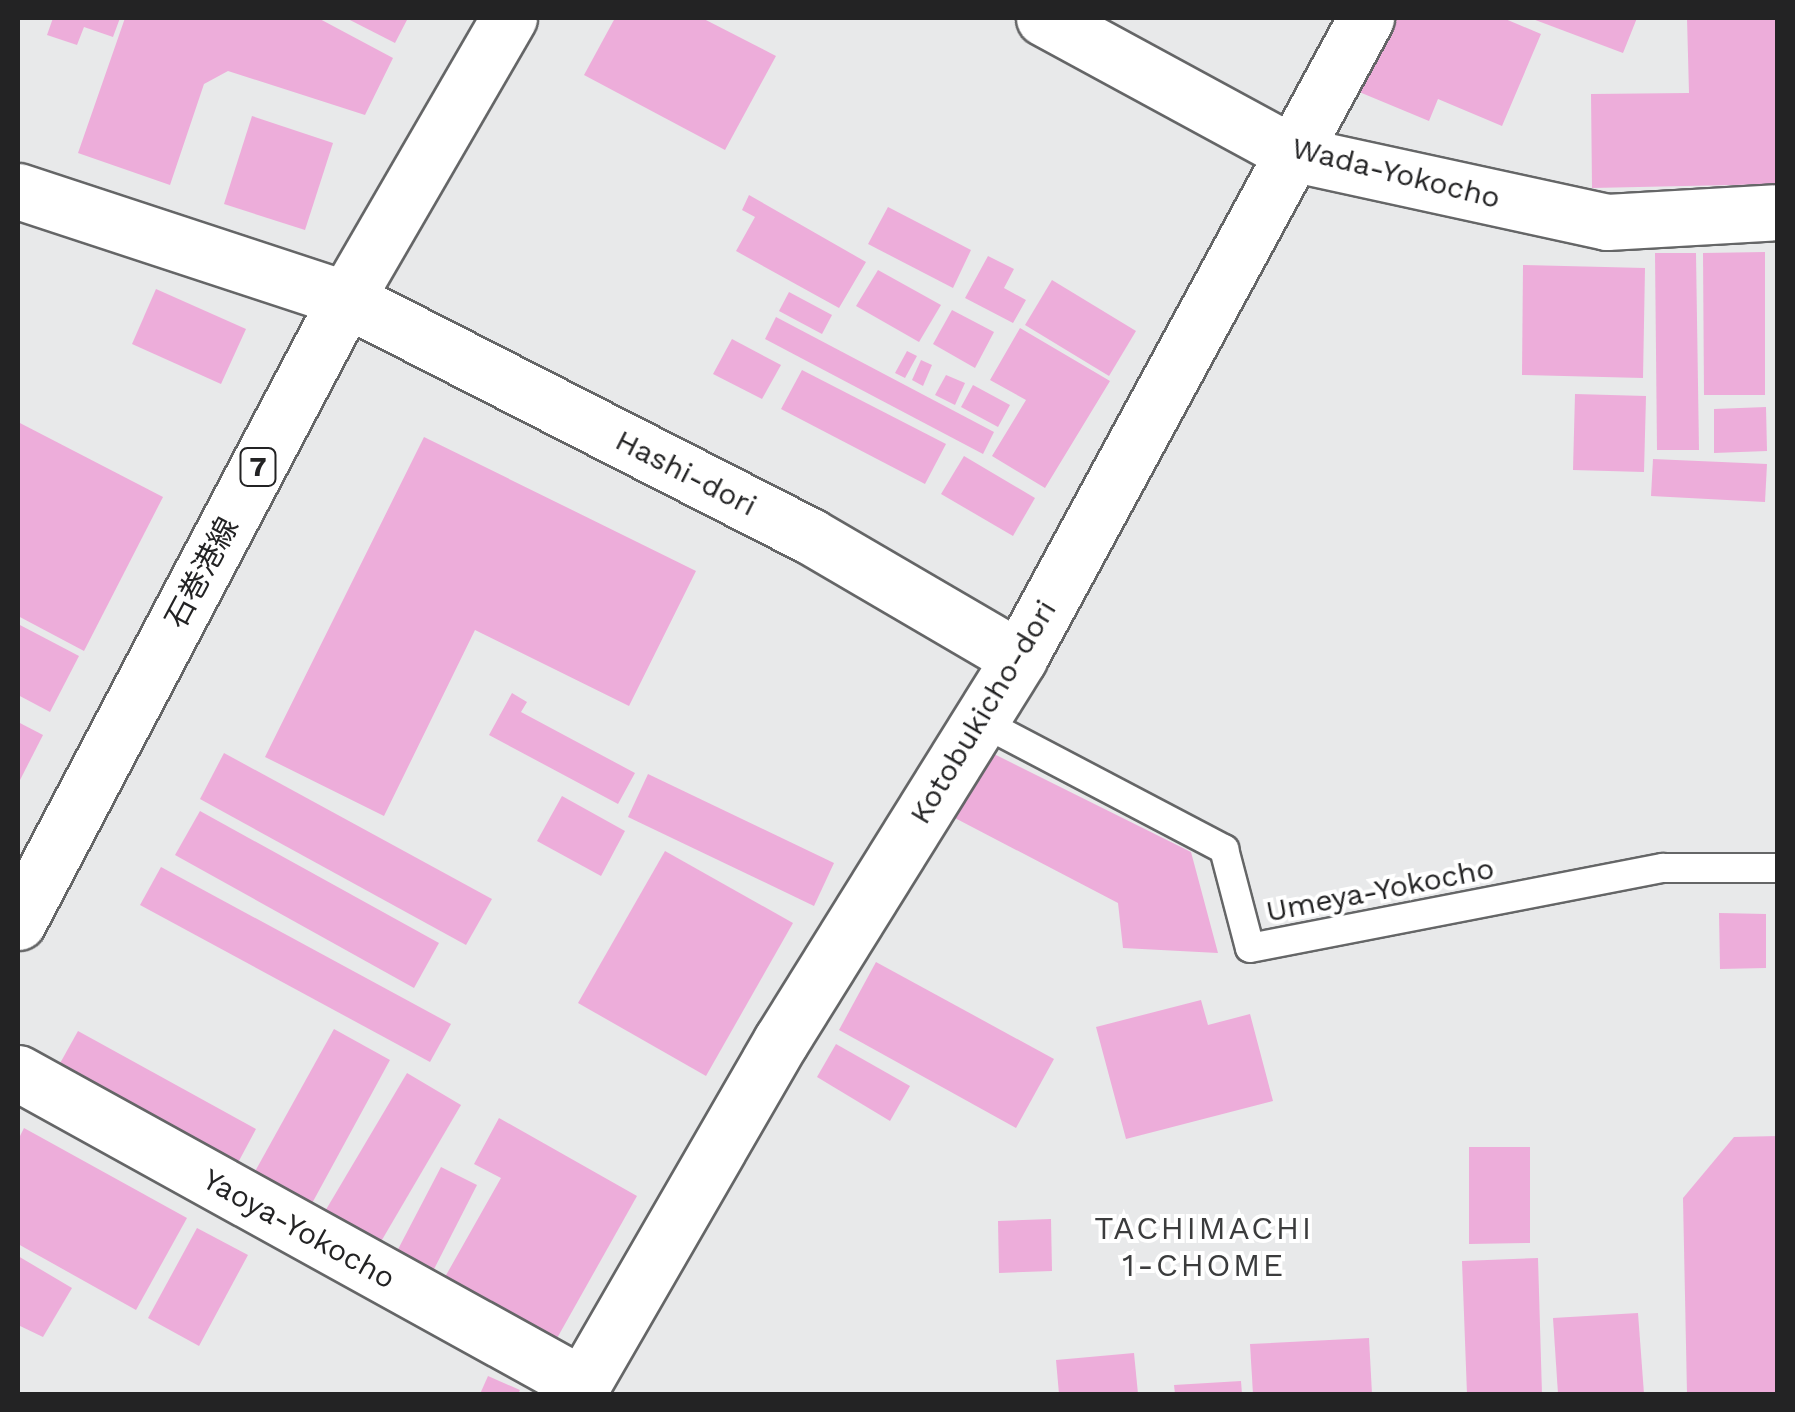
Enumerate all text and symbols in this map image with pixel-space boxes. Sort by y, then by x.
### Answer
street label: Wada-Yokocho [1288,130,1504,216]
street label: Hashi-dori [609,422,763,524]
road number: 7 [238,444,278,490]
street label: 石巻港線 [158,512,246,634]
street label: Kotobukicho-dori [902,594,1064,830]
street label: Umeya-Yokocho [1263,850,1497,930]
street label: Yaoya-Yokocho [197,1161,401,1297]
district label: TACHIMACHI 1-CHOME [1094,1210,1314,1285]

